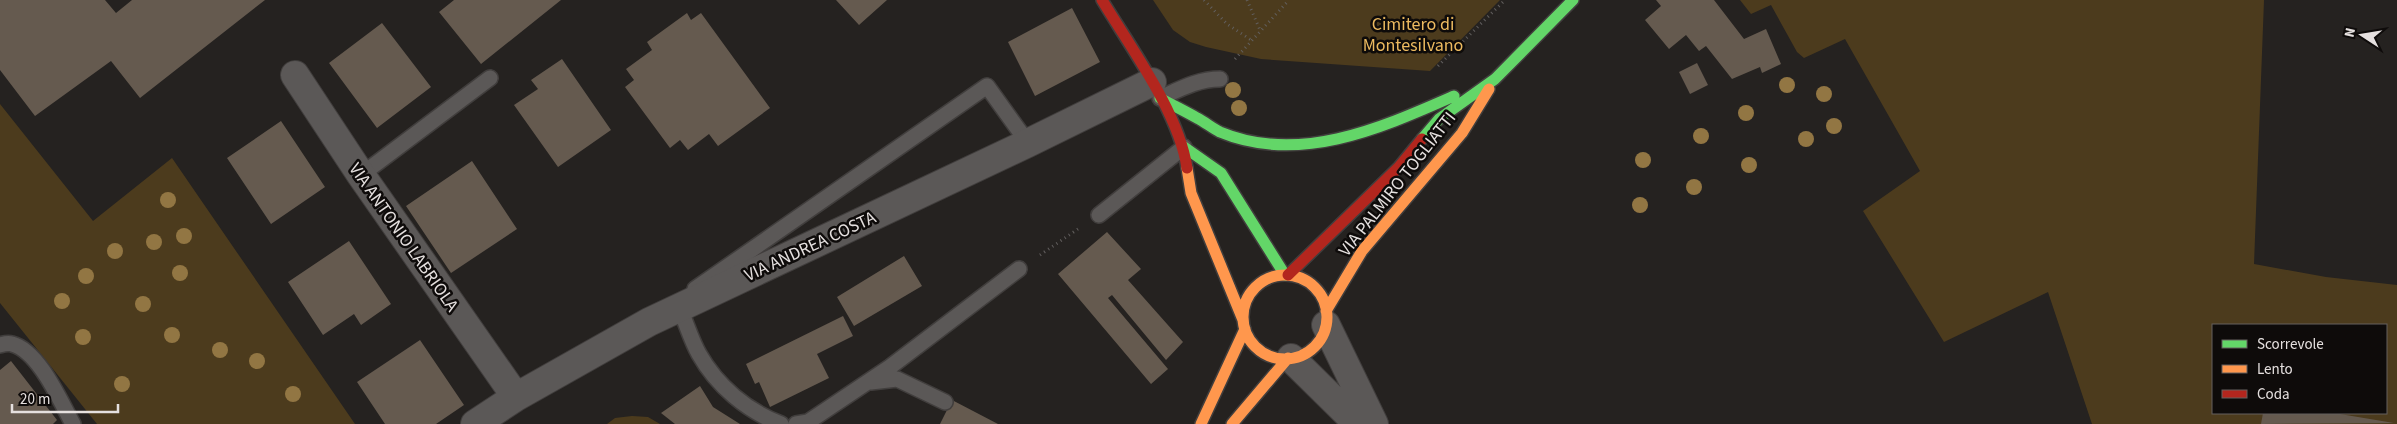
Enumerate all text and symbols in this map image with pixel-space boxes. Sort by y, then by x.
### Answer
north arrow [2337,10,2387,60]
park label: Cimitero di Montesilvano [1363,12,1463,58]
text: N [2340,26,2361,39]
street label: VIA PALMIRO TOGLIATTI [1333,107,1462,262]
street label: VIA ANTONIO LABRIOLA [343,158,465,317]
street label: VIA ANDREA COSTA [740,205,880,288]
legend [2212,324,2387,414]
text: Scorrevole [2257,334,2324,355]
text: Lento [2257,359,2293,380]
scale bar [12,382,119,414]
text: Coda [2257,384,2290,405]
text: 20 m [20,389,50,410]

